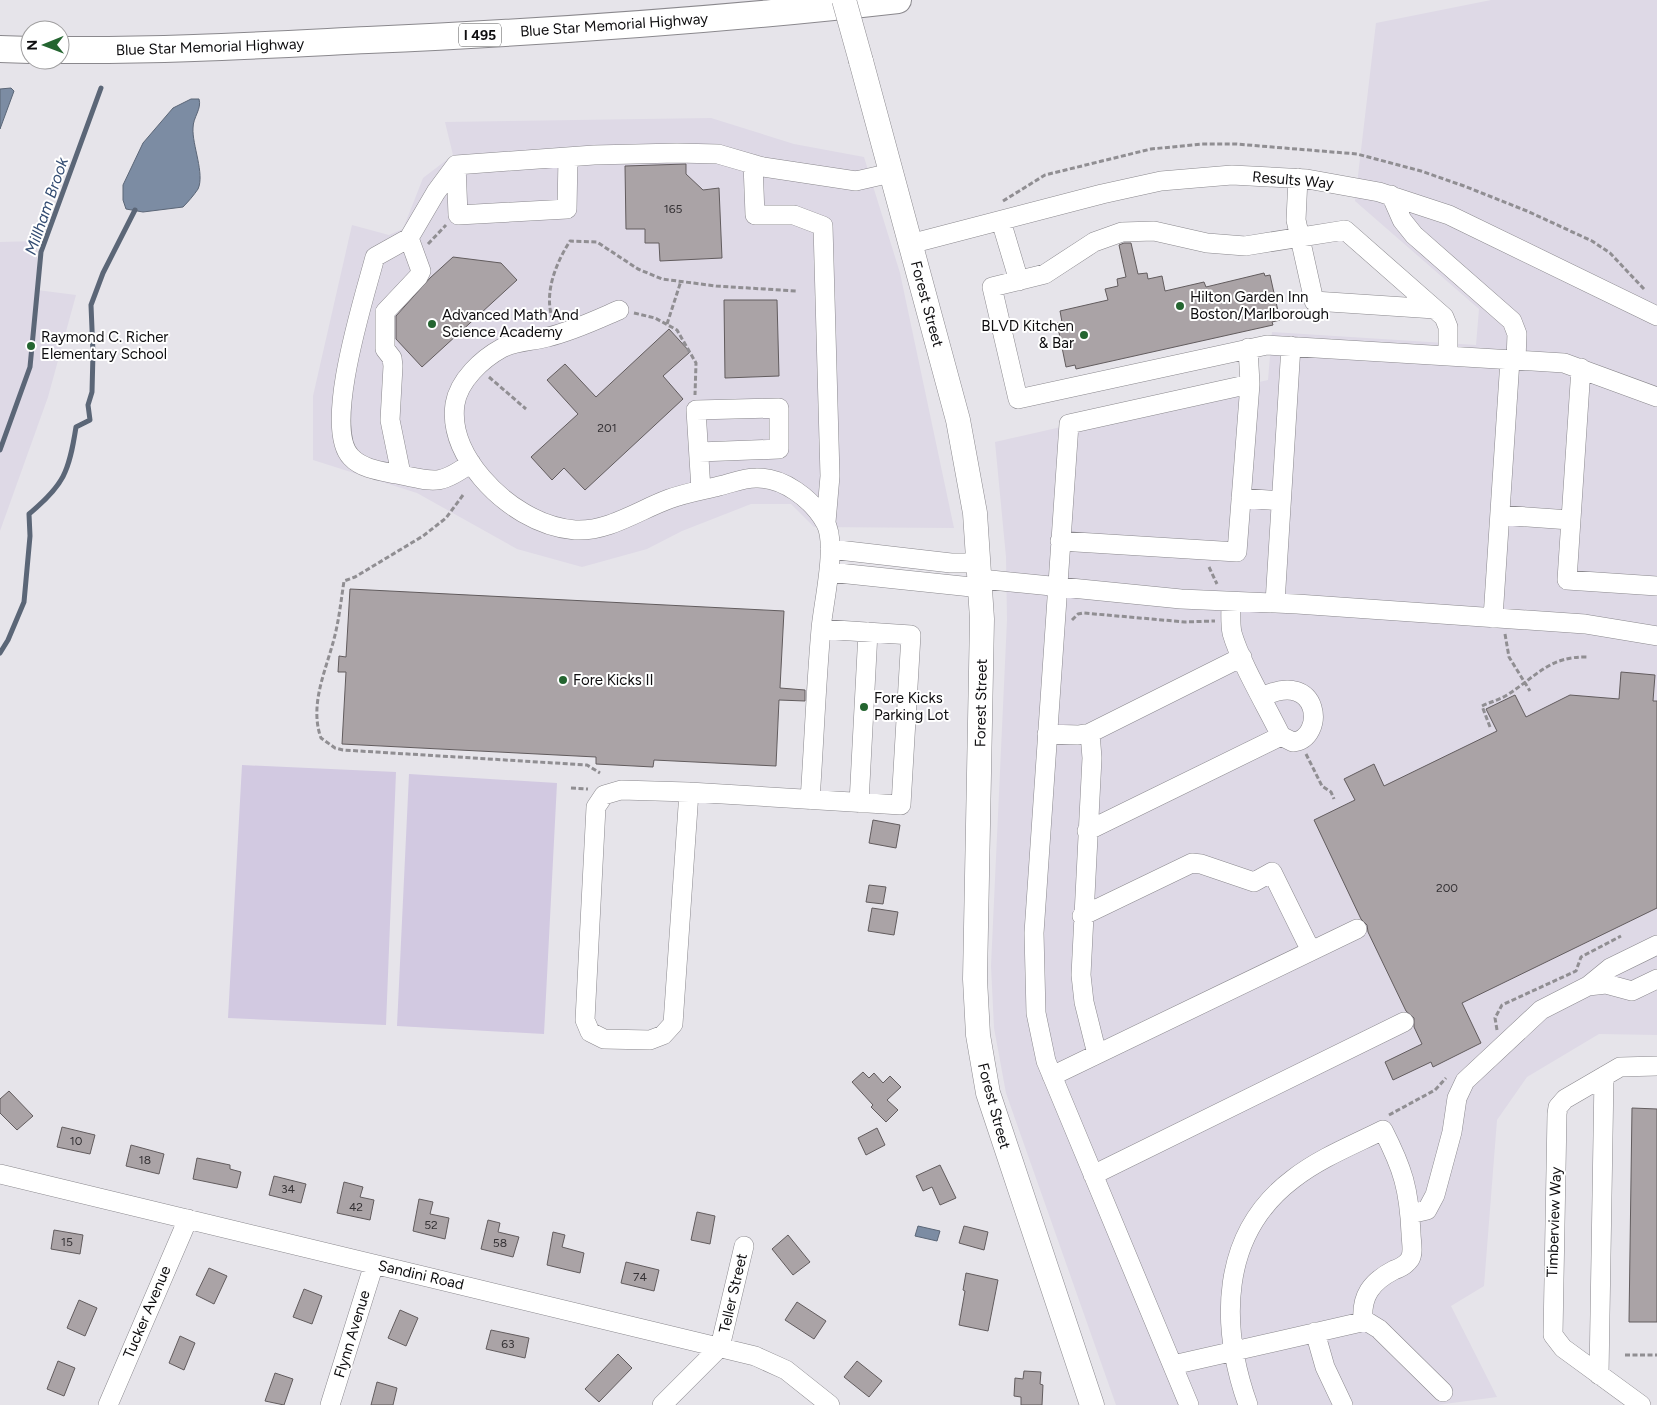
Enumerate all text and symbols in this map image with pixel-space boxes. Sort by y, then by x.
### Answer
street label: Blue Star Memorial Highway [519,9,709,41]
north arrow [20,20,70,70]
road number: I 495 [459,24,501,46]
street label: Blue Star Memorial Highway [116,35,305,59]
text: N [24,40,41,51]
water label: Millham Brook [21,154,72,257]
street label: Results Way [1251,167,1335,193]
house number: 165 [664,202,682,216]
street label: Forest Street [907,259,947,349]
place label: Hilton Garden Inn Boston/Marlborough [1190,288,1329,323]
marker: Hilton Garden Inn Boston/Marlborough [1174,300,1186,312]
place label: Advanced Math And Science Academy [442,306,579,341]
place label: BLVD Kitchen & Bar [981,317,1074,352]
marker: Advanced Math And Science Academy [426,318,438,330]
place label: Raymond C. Richer Elementary School [41,328,168,363]
marker: BLVD Kitchen & Bar [1078,329,1090,341]
marker: Raymond C. Richer Elementary School [25,340,37,352]
house number: 201 [597,421,617,435]
street label: Forest Street [971,658,991,747]
place label: Fore Kicks II [573,671,654,689]
marker: Fore Kicks II [557,674,569,686]
place label: Fore Kicks Parking Lot [874,689,949,724]
marker: Fore Kicks Parking Lot [858,701,870,713]
house number: 200 [1436,881,1458,895]
street label: Forest Street [974,1061,1014,1151]
house number: 10 [70,1134,83,1148]
house number: 18 [139,1153,151,1167]
street label: Timberview Way [1543,1166,1565,1278]
house number: 34 [281,1182,296,1196]
house number: 42 [349,1200,363,1214]
house number: 52 [424,1218,438,1232]
house number: 15 [61,1235,73,1249]
house number: 58 [493,1236,507,1250]
street label: Teller Street [715,1251,751,1335]
street label: Sandini Road [376,1256,466,1294]
street label: Tucker Avenue [119,1263,175,1361]
house number: 74 [633,1270,647,1284]
street label: Flynn Avenue [330,1288,374,1380]
house number: 63 [501,1337,515,1351]

